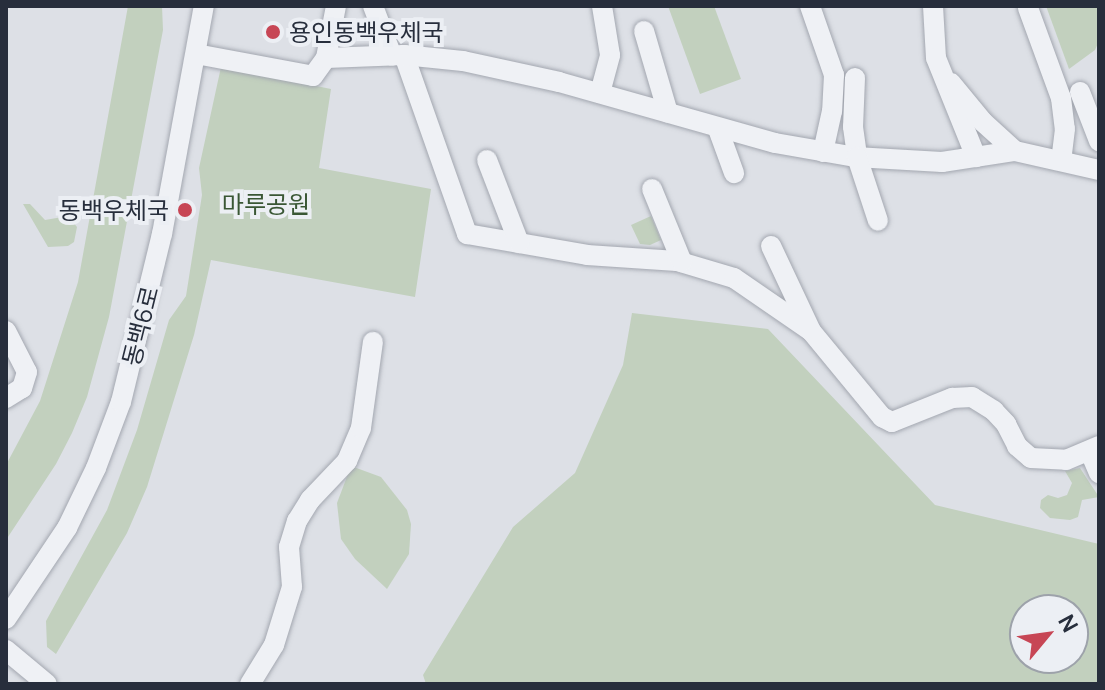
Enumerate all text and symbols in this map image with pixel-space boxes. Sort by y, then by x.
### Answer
place label: 용인동백우체국 [289,18,444,46]
marker: 용인동백우체국 [264,23,282,41]
park label: 마루공원 [222,190,310,218]
place label: 동백우체국 [59,196,169,224]
marker: 동백우체국 [176,201,194,219]
street label: 동백6로 [116,283,164,369]
north arrow [1009,594,1089,674]
text: N [1051,609,1085,638]

